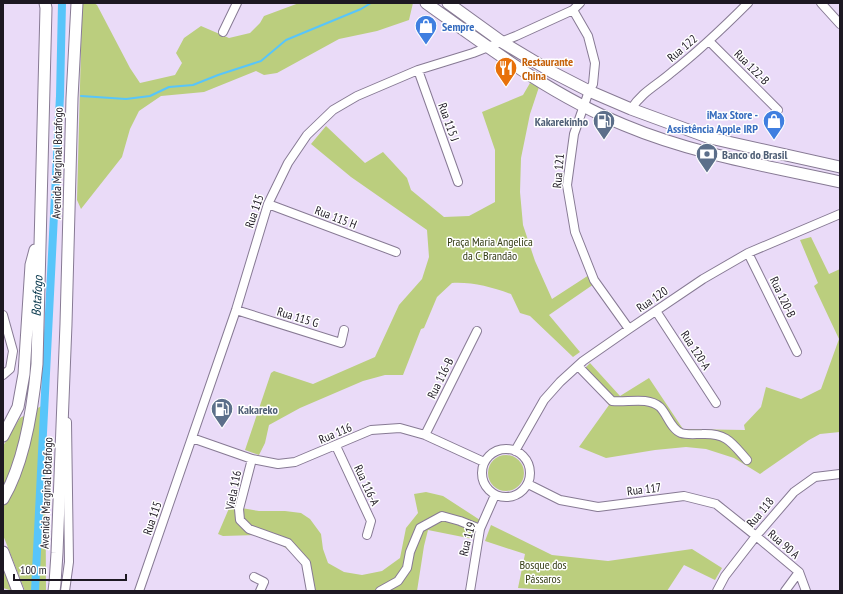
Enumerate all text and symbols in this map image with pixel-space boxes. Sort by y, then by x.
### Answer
shop icon: Sempre [413,13,439,46]
place label: Sempre [442,19,474,34]
street label: Rua 122 [664,31,700,65]
street label: Rua 122-B [731,46,773,88]
place label: Restaurante China [522,54,573,83]
restaurant icon: Restaurante China [493,55,519,88]
street label: Rua 115 J [435,101,463,143]
street label: Avenida Marginal Botafogo [49,107,65,219]
place label: iMax Store - Assistência Apple IRP [666,107,758,136]
fuel station icon: Kakarekinho [591,108,617,141]
shop icon: iMax Store - Assistência Apple IRP [761,108,787,141]
place label: Kakarekinho [535,114,589,129]
bank icon: Banco do Brasil [694,141,720,174]
place label: Banco do Brasil [722,147,787,162]
street label: Rua 121 [549,153,567,189]
street label: Rua 115 [241,192,267,230]
street label: Rua 115 H [313,202,359,232]
park label: Praça Maria Angelica da C Brandão [447,234,533,263]
water label: Botafogo [27,274,47,317]
street label: Rua 120-B [767,274,799,320]
street label: Rua 120 [633,283,671,315]
street label: Rua 115 G [275,304,321,330]
street label: Rua 120-A [678,328,714,373]
street label: Rua 116-B [424,355,456,401]
fuel station icon: Kakareko [209,396,235,429]
place label: Kakareko [238,402,278,417]
street label: Rua 116 [316,419,354,447]
street label: Avenida Marginal Botafogo [37,437,55,549]
street label: Rua 116-A [351,462,383,508]
street label: Viela 116 [222,469,244,512]
street label: Rua 117 [626,479,662,499]
street label: Rua 118 [743,494,777,530]
street label: Rua 115 [139,499,165,537]
street label: Rua 119 [456,520,478,558]
street label: Rua 90 A [765,526,803,562]
scale bar [14,556,126,582]
park label: Bosque dos Pássaros [519,557,567,586]
text: 100 m [20,562,47,577]

